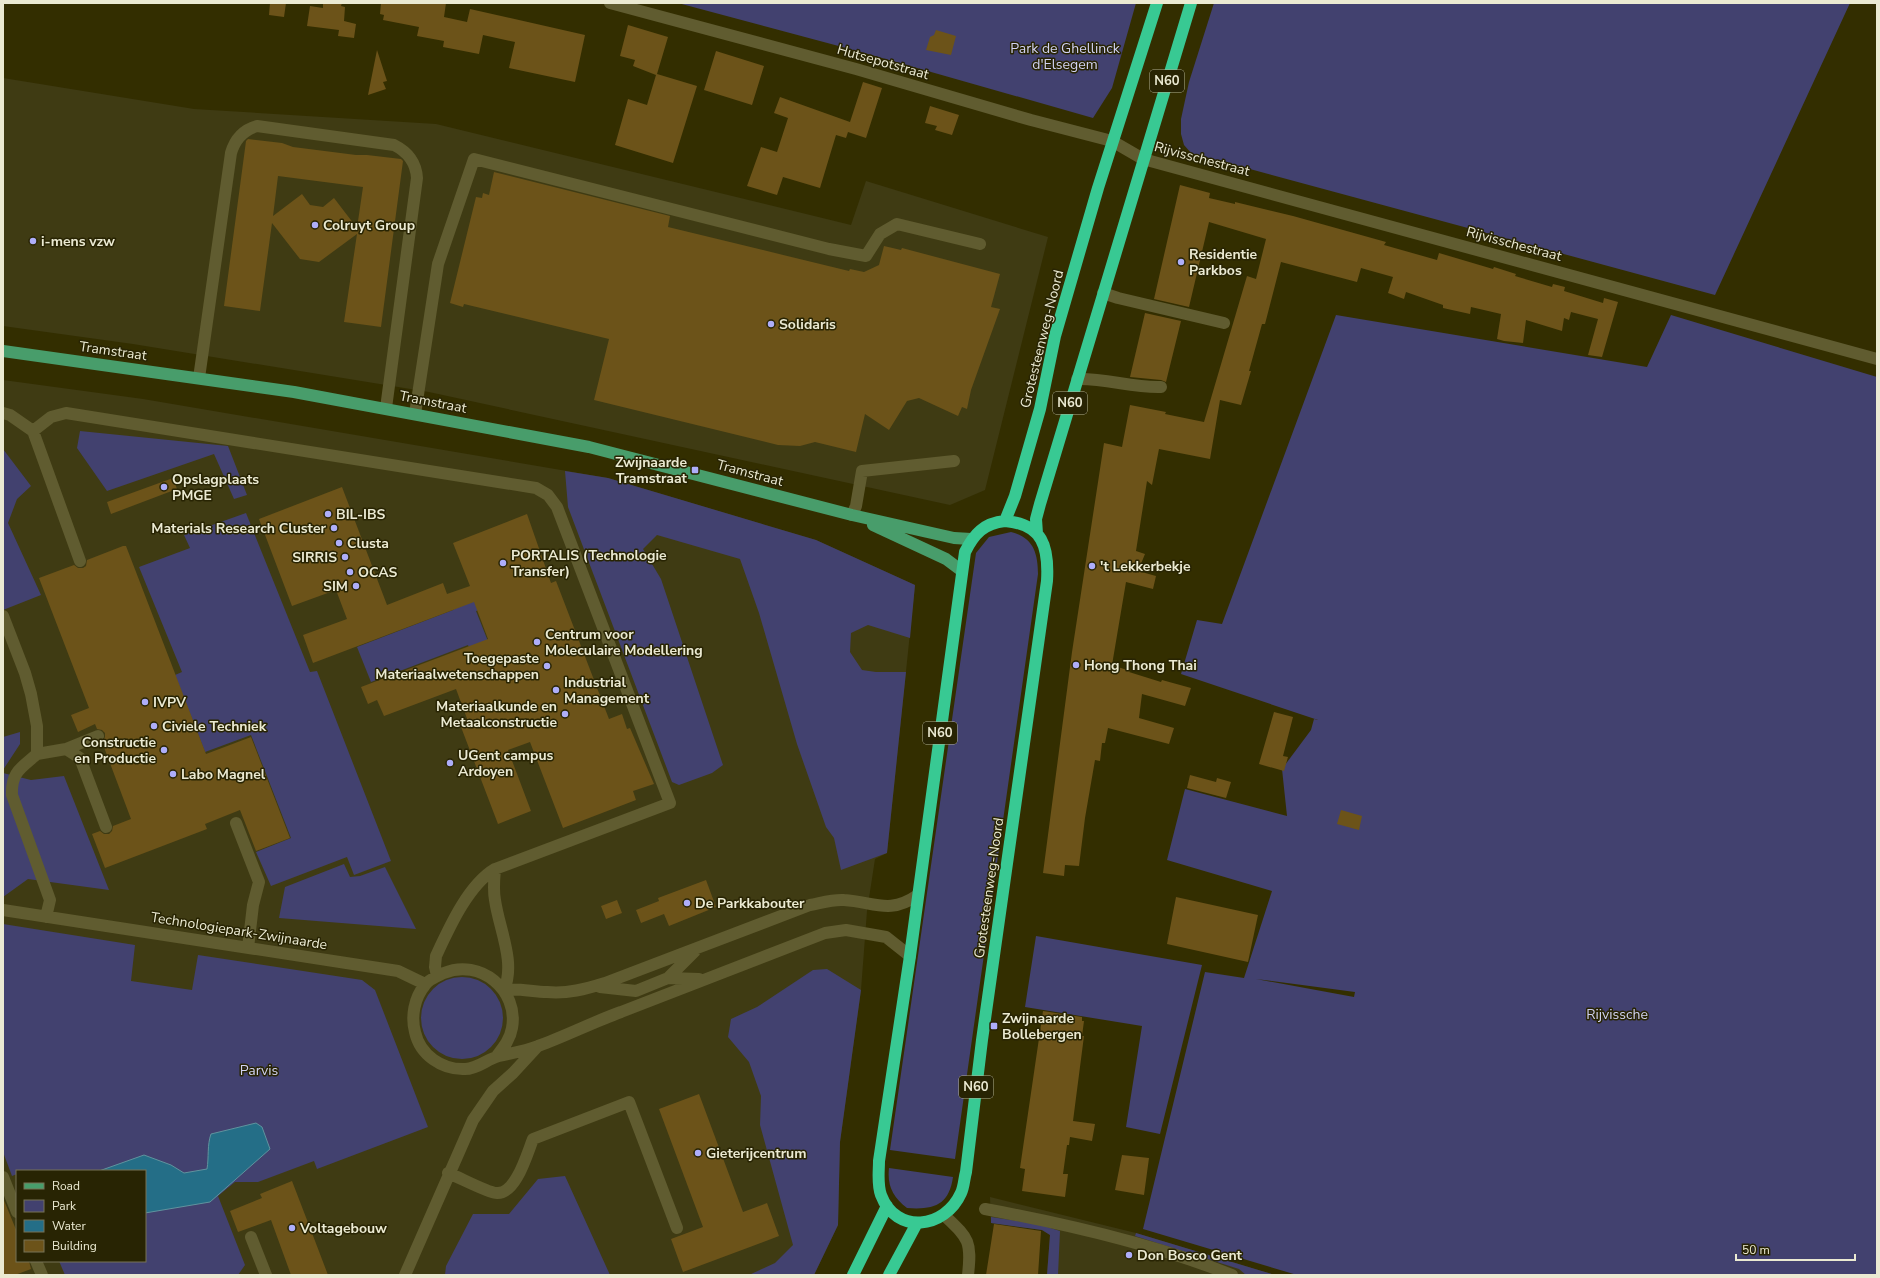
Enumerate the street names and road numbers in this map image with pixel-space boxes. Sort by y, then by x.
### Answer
street label: Hutsepotstraat [835,40,931,84]
road number: N60 [1150,70,1184,92]
street label: Rijvisschestraat [1152,137,1252,181]
street label: Rijvisschestraat [1464,222,1564,266]
street label: Grotesteenweg-Noord [1016,268,1068,410]
street label: Tramstraat [78,337,148,365]
street label: Tramstraat [398,386,468,418]
road number: N60 [1053,392,1087,414]
street label: Tramstraat [715,455,785,491]
road number: N60 [923,722,957,744]
street label: Grotesteenweg-Noord [970,817,1008,959]
street label: Technologiepark-Zwijnaarde [149,908,329,954]
road number: N60 [959,1076,993,1098]

